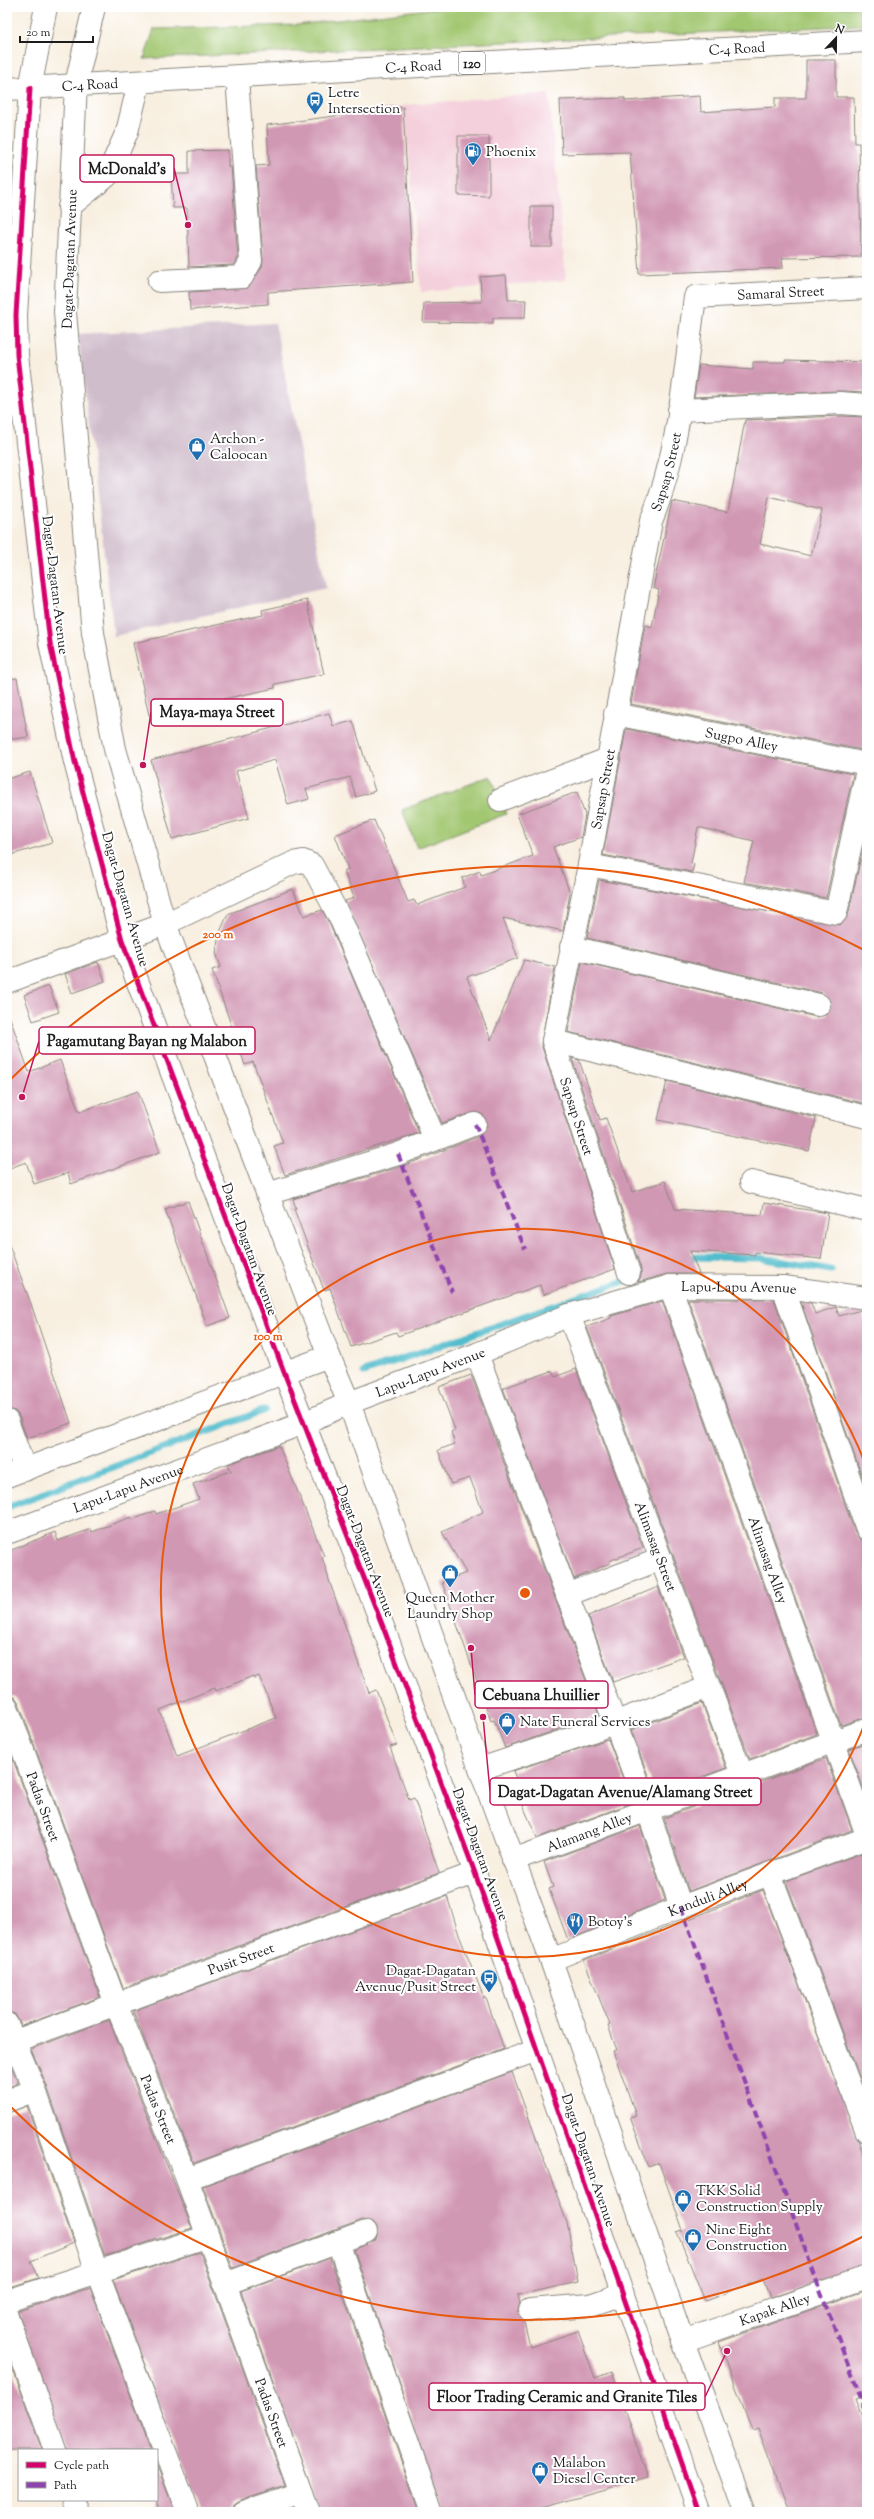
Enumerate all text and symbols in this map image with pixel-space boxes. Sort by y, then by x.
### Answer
scale bar [20,18,93,44]
north arrow [816,18,856,58]
text: N [831,20,847,39]
text: 20 m [26,24,51,42]
street label: C-4 Road [708,39,766,62]
road number: 120 [459,52,485,74]
street label: C-4 Road [385,57,442,80]
street label: C-4 Road [61,75,119,98]
place label: Letre Intersection [328,84,400,120]
bus stop icon: Letre Intersection [305,90,325,115]
fuel station icon: Phoenix [463,141,483,166]
place label: Phoenix [486,143,536,163]
callout: McDonald's [80,155,174,182]
text: McDonald's [88,160,166,181]
street label: Dagat-Dagatan Avenue [59,189,83,329]
street label: Samaral Street [737,282,825,307]
place label: Archon - Caloocan [210,430,268,466]
street label: Sapsap Street [648,431,688,515]
shop icon: Archon - Caloocan [187,436,207,461]
street label: Dagat-Dagatan Avenue [36,515,72,656]
callout: Maya-maya Street [151,699,283,726]
text: Maya-maya Street [159,703,275,724]
street label: Sugpo Alley [703,724,779,758]
street label: Sapsap Street [588,747,622,831]
street label: Dagat-Dagatan Avenue [95,830,153,970]
text: 200 m [203,926,233,944]
callout: Pagamutang Bayan ng Malabon [39,1027,255,1054]
text: Pagamutang Bayan ng Malabon [47,1032,247,1053]
street label: Sapsap Street [553,1075,597,1158]
street label: Dagat-Dagatan Avenue [215,1181,281,1319]
street label: Lapu-Lapu Avenue [681,1278,798,1301]
text: 100 m [252,1328,283,1346]
street label: Lapu-Lapu Avenue [373,1344,489,1404]
street label: Lapu-Lapu Avenue [71,1461,186,1520]
street label: Dagat-Dagatan Avenue [330,1483,399,1621]
street label: Alimasag Street [628,1499,680,1595]
street label: Alimasag Alley [742,1514,791,1607]
shop icon: Queen Mother Laundry Shop [440,1563,460,1588]
centre of rings [518,1586,532,1600]
place label: Queen Mother Laundry Shop [406,1589,495,1625]
callout: Cebuana Lhuillier [475,1681,608,1708]
text: Cebuana Lhuillier [482,1686,600,1707]
shop icon: Nate Funeral Services [497,1711,517,1736]
place label: Nate Funeral Services [520,1713,650,1733]
street label: Padas Street [20,1769,64,1845]
callout: Dagat-Dagatan Avenue/Alamang Street [490,1778,761,1805]
text: Dagat-Dagatan Avenue/Alamang Street [498,1783,753,1804]
street label: Dagat-Dagatan Avenue [446,1786,512,1924]
street label: Alamang Alley [544,1809,635,1859]
street label: Kanduli Alley [666,1875,751,1923]
restaurant icon: Botoy's [565,1911,585,1936]
place label: Botoy's [588,1913,632,1933]
street label: Pusit Street [206,1939,278,1982]
place label: Dagat-Dagatan Avenue/Pusit Street [355,1962,476,1998]
bus stop icon: Dagat-Dagatan Avenue/Pusit Street [479,1968,499,1993]
street label: Padas Street [134,2072,180,2148]
street label: Dagat-Dagatan Avenue [555,2091,619,2230]
place label: TKK Solid Construction Supply [696,2182,823,2218]
shop icon: TKK Solid Construction Supply [673,2188,693,2213]
place label: Nine Eight Construction [706,2221,787,2257]
shop icon: Nine Eight Construction [683,2227,703,2252]
street label: Kapak Alley [737,2289,813,2333]
street label: Padas Street [248,2376,292,2451]
callout: Floor Trading Ceramic and Granite Tiles [429,2383,705,2410]
text: Floor Trading Ceramic and Granite Tiles [437,2388,697,2409]
legend [18,2449,158,2501]
place label: Malabon Diesel Center [553,2454,636,2490]
text: Cycle path [54,2457,109,2475]
shop icon: Malabon Diesel Center [530,2460,550,2485]
text: Path [54,2477,77,2495]

